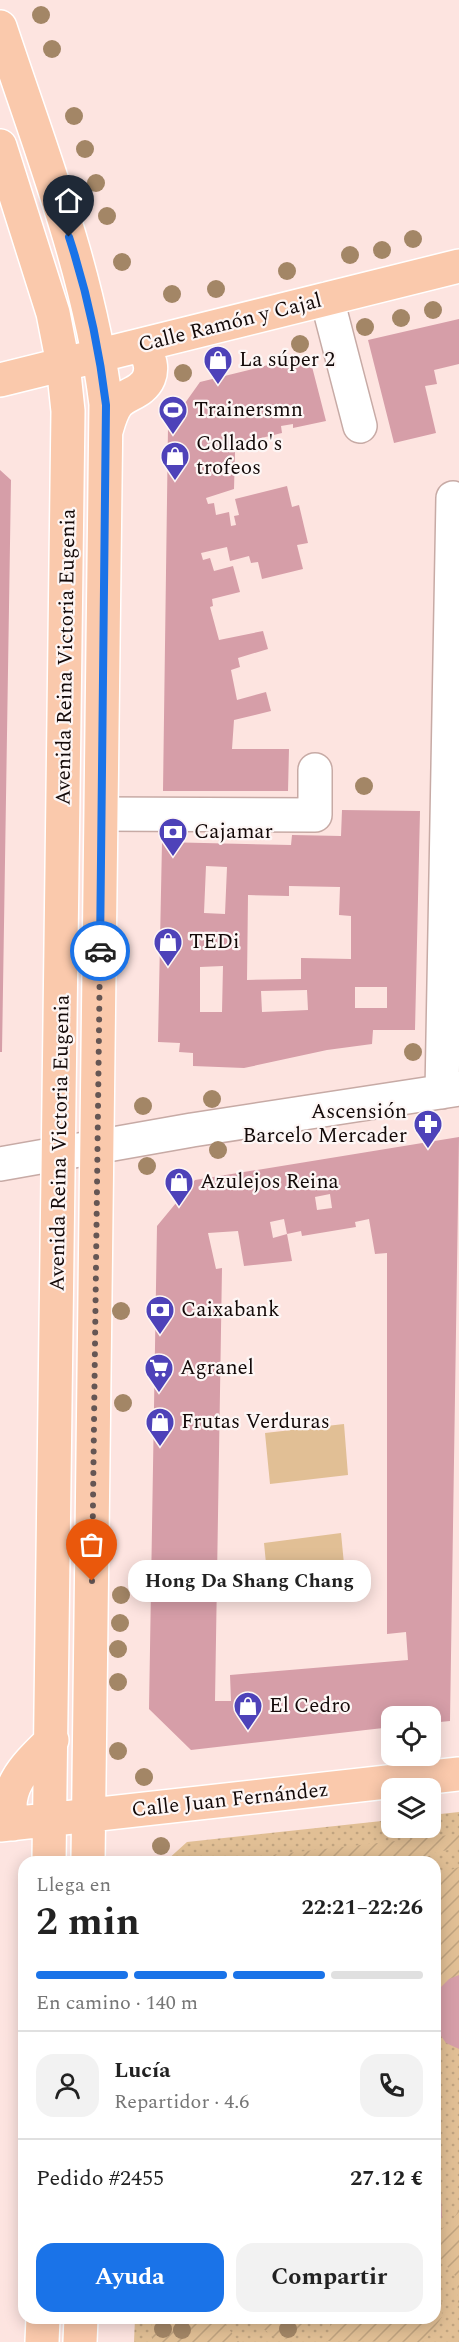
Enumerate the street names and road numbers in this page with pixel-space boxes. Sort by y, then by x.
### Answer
street label: Calle Ramón y Cajal [135,285,325,361]
street label: Avenida Reina Victoria Eugenia [47,508,85,806]
street label: Avenida Reina Victoria Eugenia [41,994,79,1292]
street label: Calle Juan Fernández [130,1774,330,1826]

